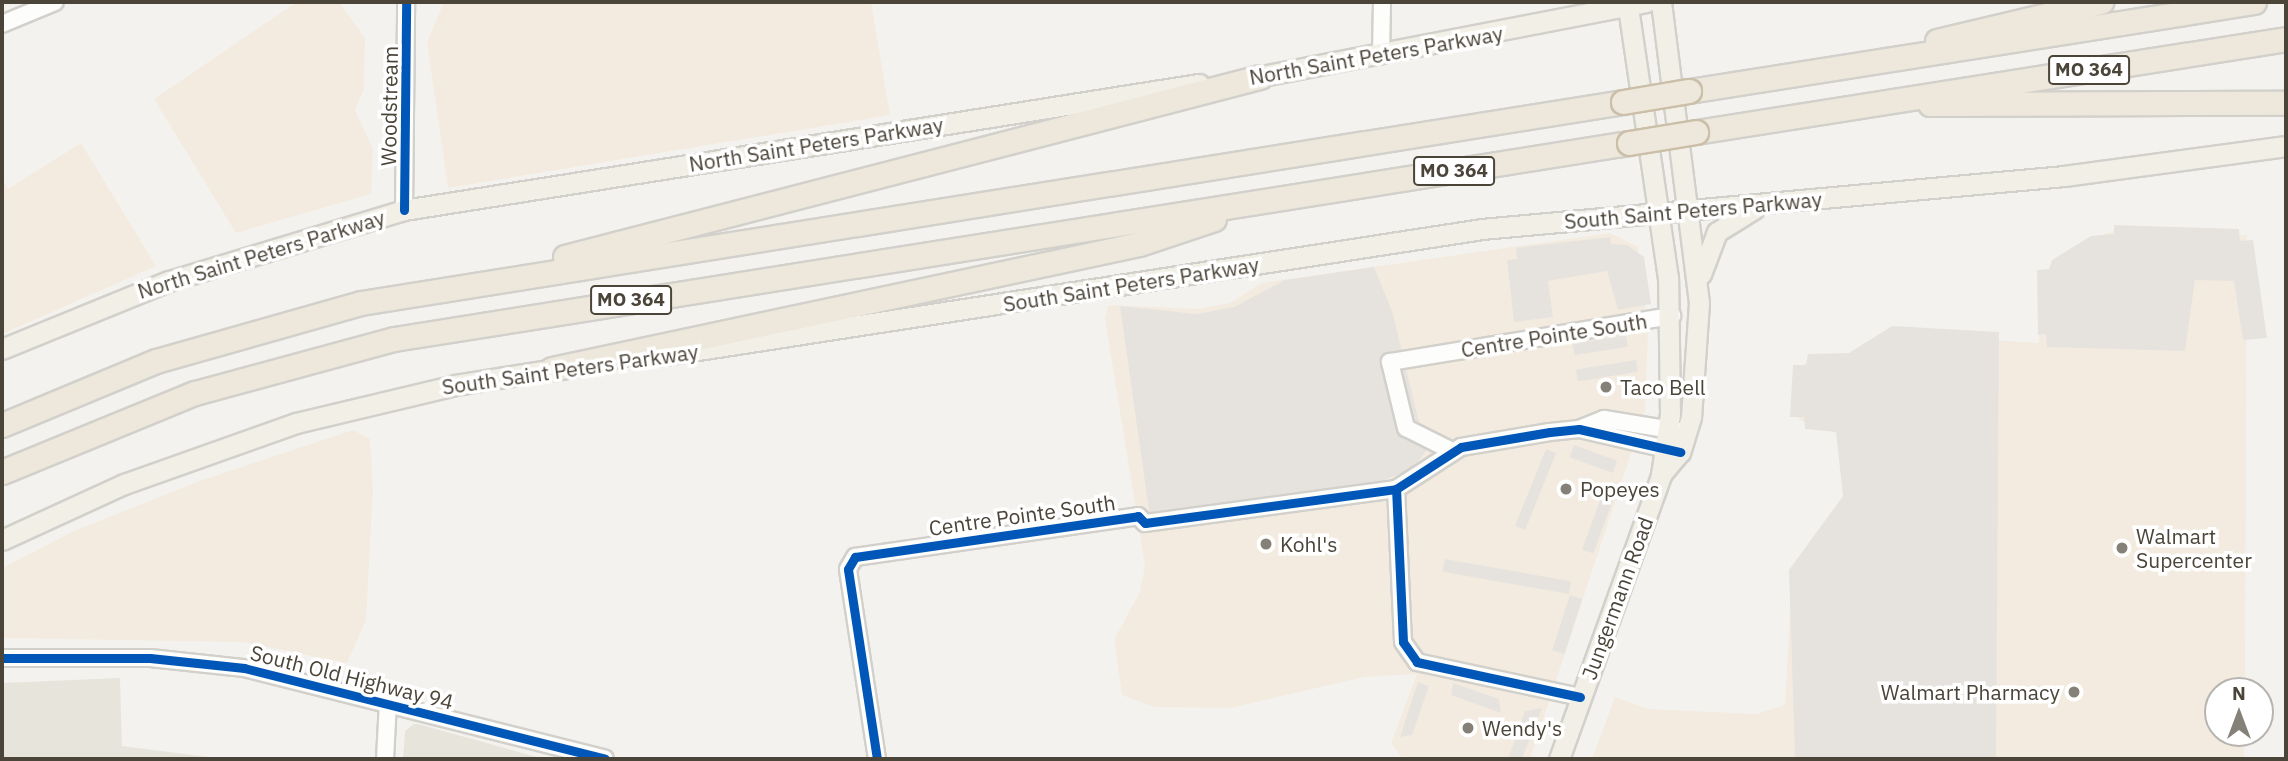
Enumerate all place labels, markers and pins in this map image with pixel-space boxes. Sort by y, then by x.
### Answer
place label: Taco Bell [1620,374,1705,400]
marker: Taco Bell [1598,379,1614,395]
place label: Popeyes [1580,476,1660,502]
marker: Popeyes [1558,481,1574,497]
place label: Walmart Supercenter [2136,523,2252,573]
place label: Kohl's [1280,531,1337,557]
marker: Kohl's [1258,536,1274,552]
marker: Walmart Supercenter [2114,540,2130,556]
place label: Walmart Pharmacy [1881,679,2060,705]
marker: Walmart Pharmacy [2066,684,2082,700]
place label: Wendy's [1482,715,1562,741]
marker: Wendy's [1460,720,1476,736]

